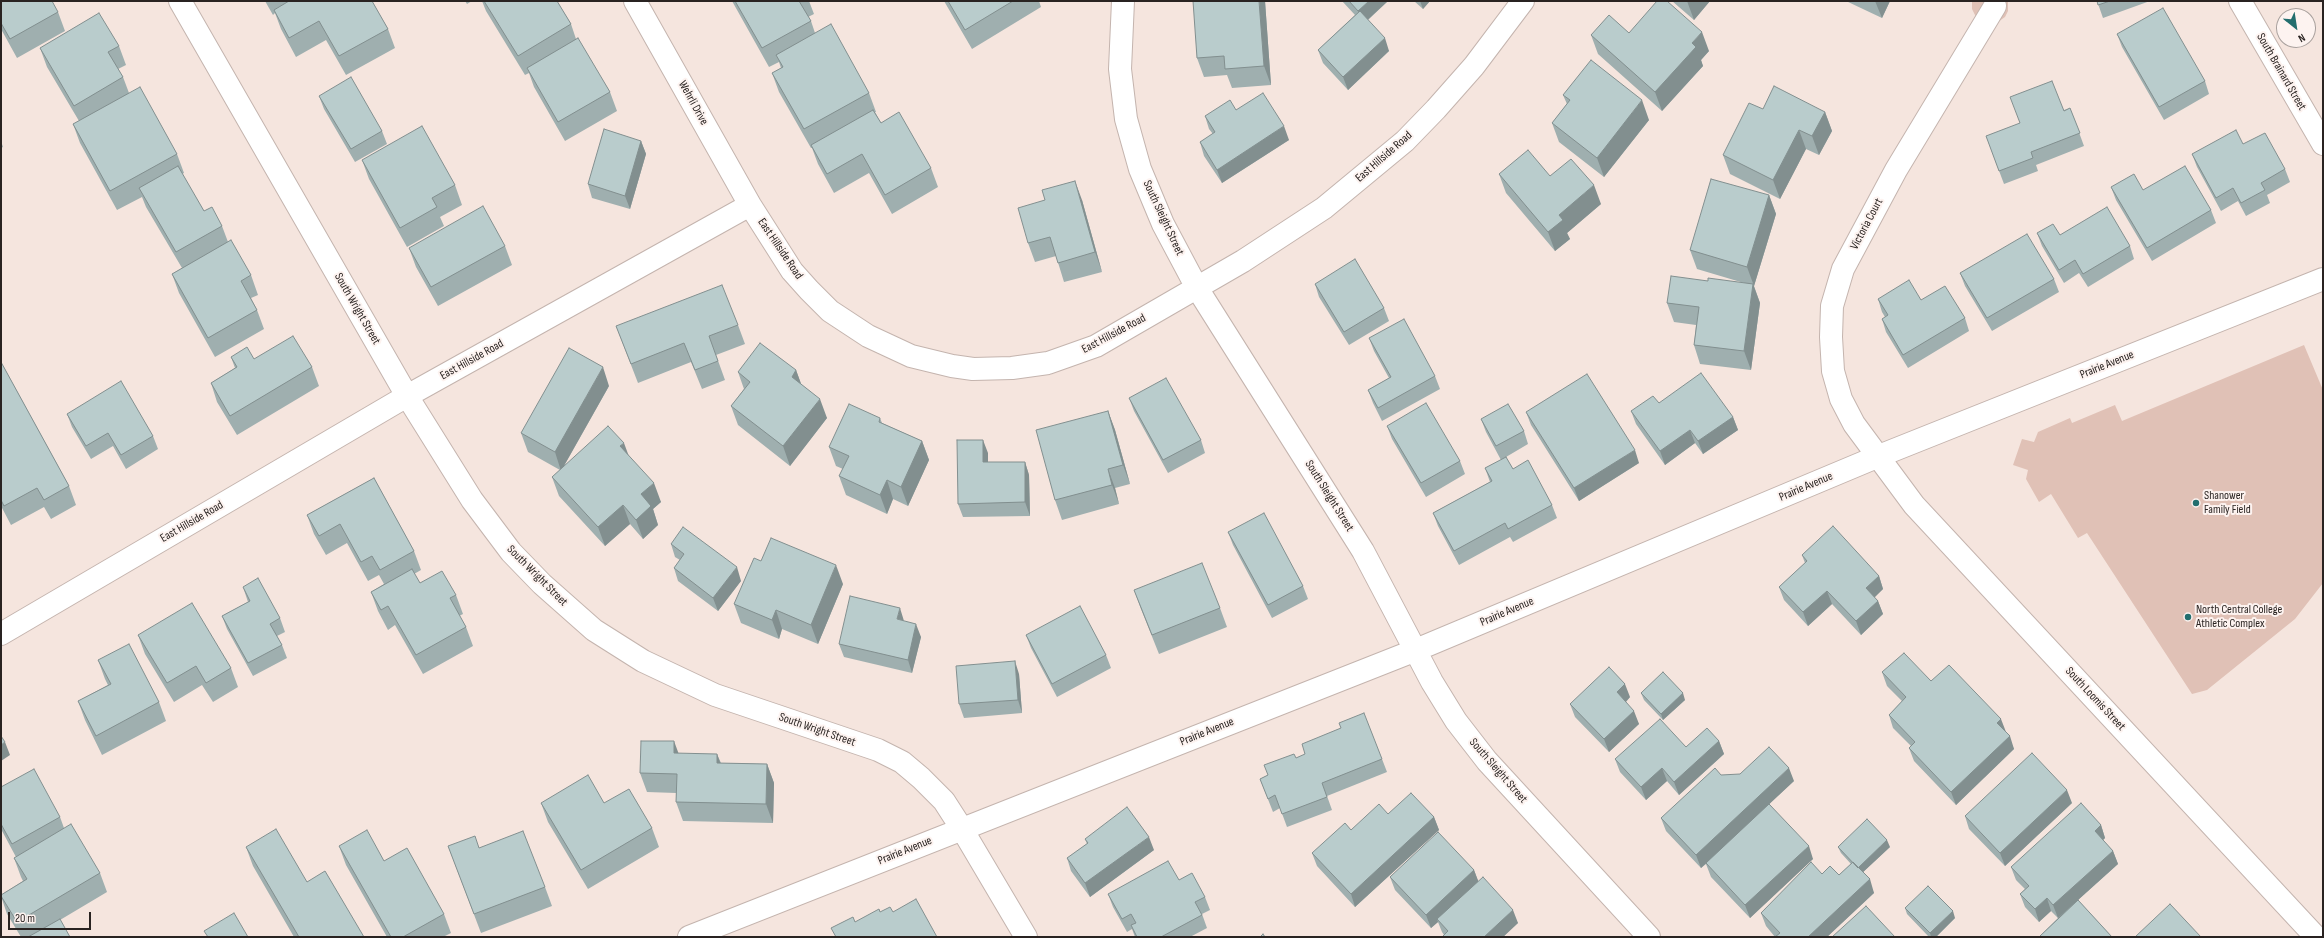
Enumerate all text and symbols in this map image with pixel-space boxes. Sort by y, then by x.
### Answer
north arrow [2276,8,2316,48]
street label: South Brainard Street [2253,31,2309,113]
text: N [2296,31,2308,45]
street label: Wehrli Drive [675,78,711,128]
street label: East Hillside Road [1353,128,1415,186]
street label: South Sleight Street [1139,178,1187,258]
street label: Victoria Court [1847,196,1887,252]
street label: East Hillside Road [754,216,806,282]
street label: South Wright Street [331,271,383,347]
street label: East Hillside Road [1080,311,1148,357]
street label: East Hillside Road [438,337,506,383]
street label: Prairie Avenue [2078,348,2136,382]
street label: South Sleight Street [1301,458,1357,534]
street label: Prairie Avenue [1777,469,1835,505]
place label: Shanower Family Field [2204,489,2251,517]
street label: East Hillside Road [158,498,226,546]
marker: Shanower Family Field [2191,498,2201,508]
street label: South Wright Street [504,543,570,609]
street label: Prairie Avenue [1478,594,1536,630]
place label: North Central College Athletic Complex [2196,603,2282,631]
marker: North Central College Athletic Complex [2183,612,2193,622]
street label: South Loomis Street [2062,664,2128,734]
street label: South Wright Street [777,710,857,750]
street label: Prairie Avenue [1178,715,1236,749]
street label: South Sleight Street [1466,736,1530,806]
street label: Prairie Avenue [876,834,934,868]
scale bar [10,904,93,930]
text: 20 m [15,911,35,926]

